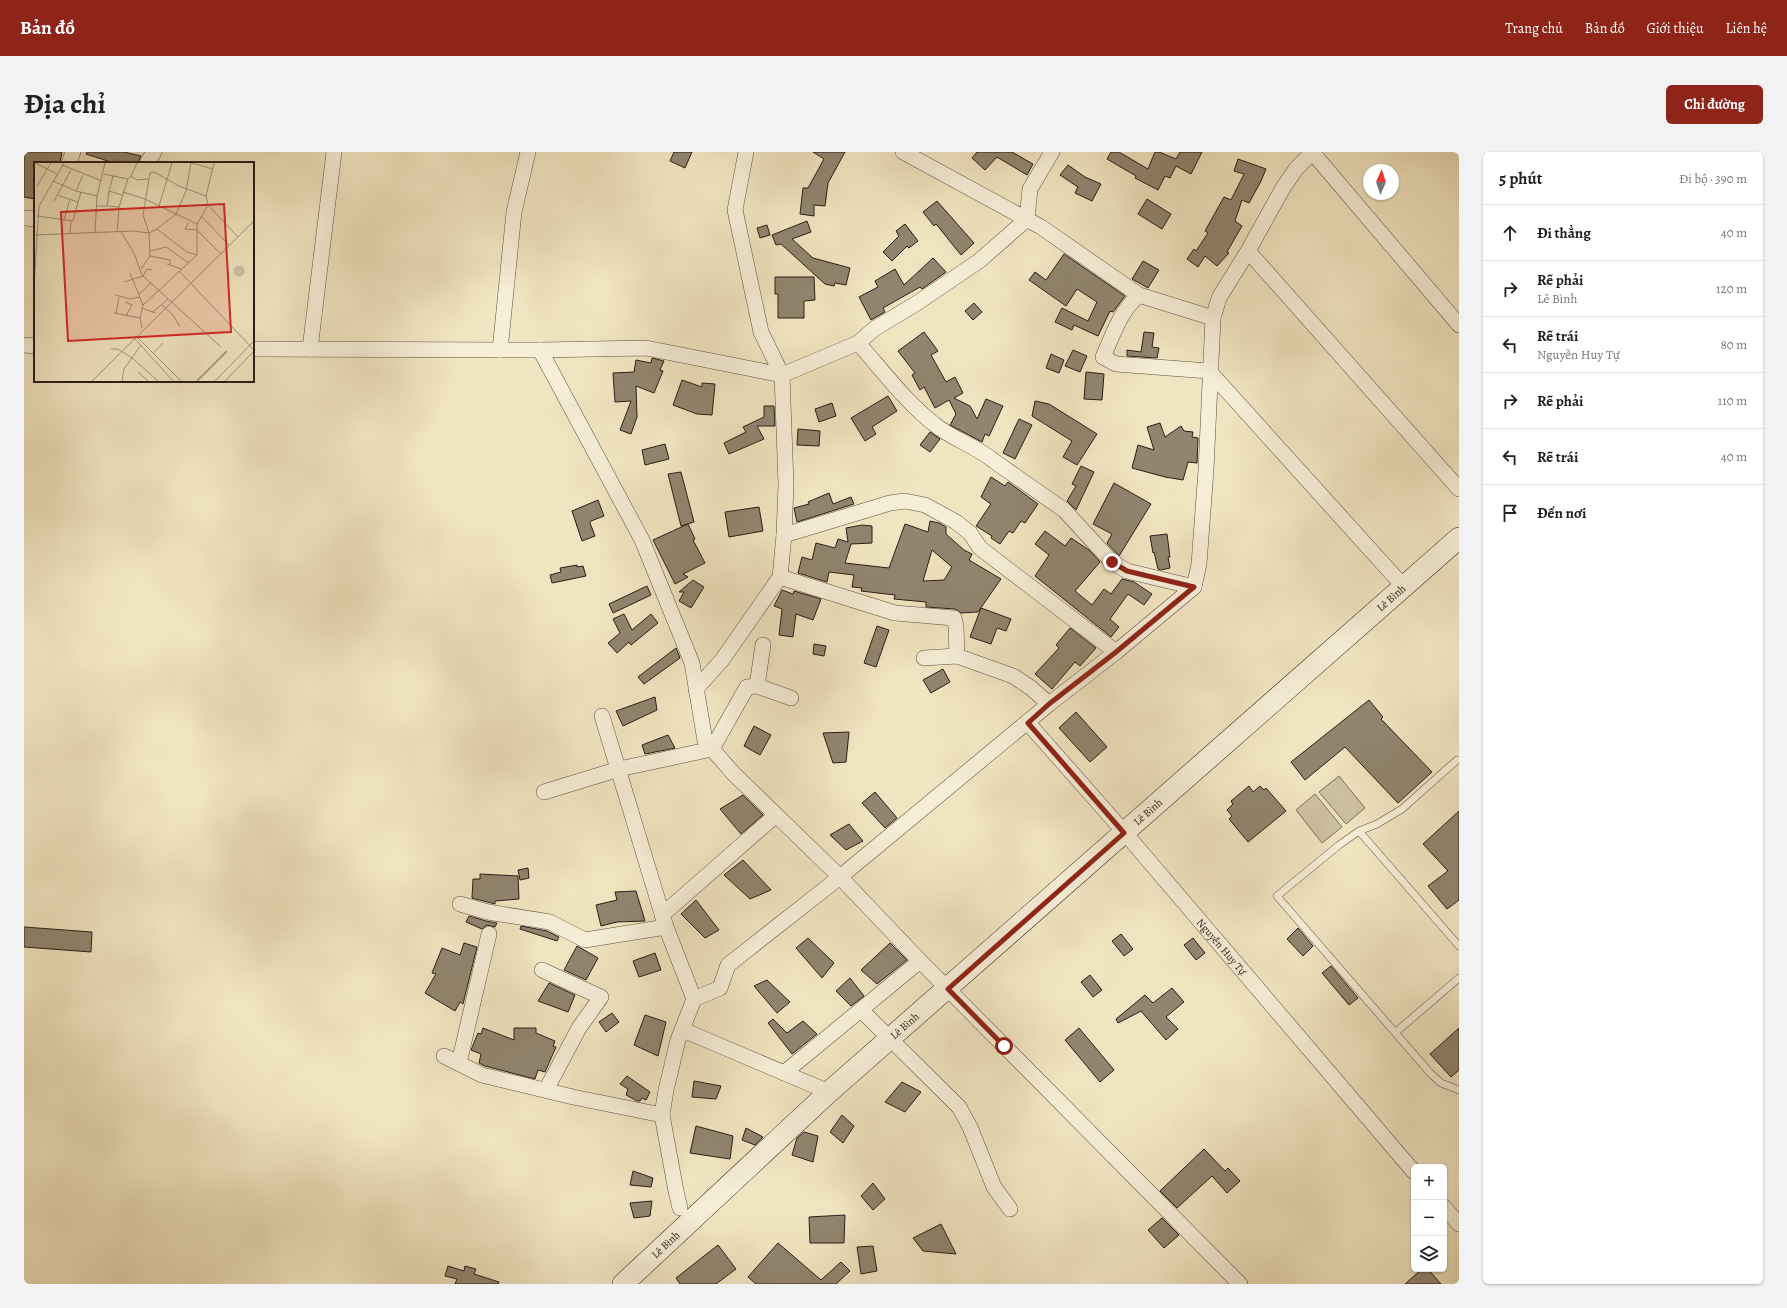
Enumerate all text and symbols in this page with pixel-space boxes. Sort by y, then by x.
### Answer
text: Bản đồ [20,15,75,41]
text: Trang chủ [1505,19,1563,38]
text: Bản đồ [1585,19,1625,38]
text: Giới thiệu [1647,19,1703,38]
text: Liên hệ [1725,19,1767,38]
text: Địa chỉ [24,85,106,123]
button: Chỉ đường [1666,85,1763,124]
inset map [34,162,254,382]
north arrow [1363,164,1399,200]
text: 5 phút [1499,167,1543,190]
text: Đi bộ · 390 m [1679,170,1747,187]
icon: ahead [1499,222,1521,244]
text: Đi thẳng [1537,223,1591,243]
text: 40 m [1721,224,1747,241]
text: Rẽ phải [1537,270,1583,290]
icon: right [1499,278,1521,300]
text: 120 m [1716,280,1747,297]
text: Lê Bình [1537,290,1577,307]
text: Rẽ trái [1537,326,1578,346]
icon: left [1499,334,1521,356]
text: 80 m [1720,336,1747,353]
text: Nguyễn Huy Tự [1537,346,1620,363]
icon: right [1499,390,1521,412]
text: Rẽ phải [1537,391,1583,411]
text: 110 m [1718,392,1747,409]
icon: left [1499,446,1521,468]
text: Rẽ trái [1537,447,1578,467]
text: 40 m [1721,448,1747,465]
icon: arrive [1499,502,1521,524]
text: Đến nơi [1537,503,1586,523]
route end [1103,553,1121,571]
street label: Lê Bình [1374,581,1409,615]
street label: Lê Bình [1130,795,1166,829]
street label: Nguyễn Huy Tự [1193,915,1250,979]
street label: Lê Bình [887,1009,923,1043]
route start [995,1037,1013,1055]
map controls [1411,1164,1447,1272]
button: + [1411,1164,1447,1200]
button: − [1411,1200,1447,1236]
street label: Lê Bình [648,1228,683,1262]
button: layers [1411,1236,1447,1272]

